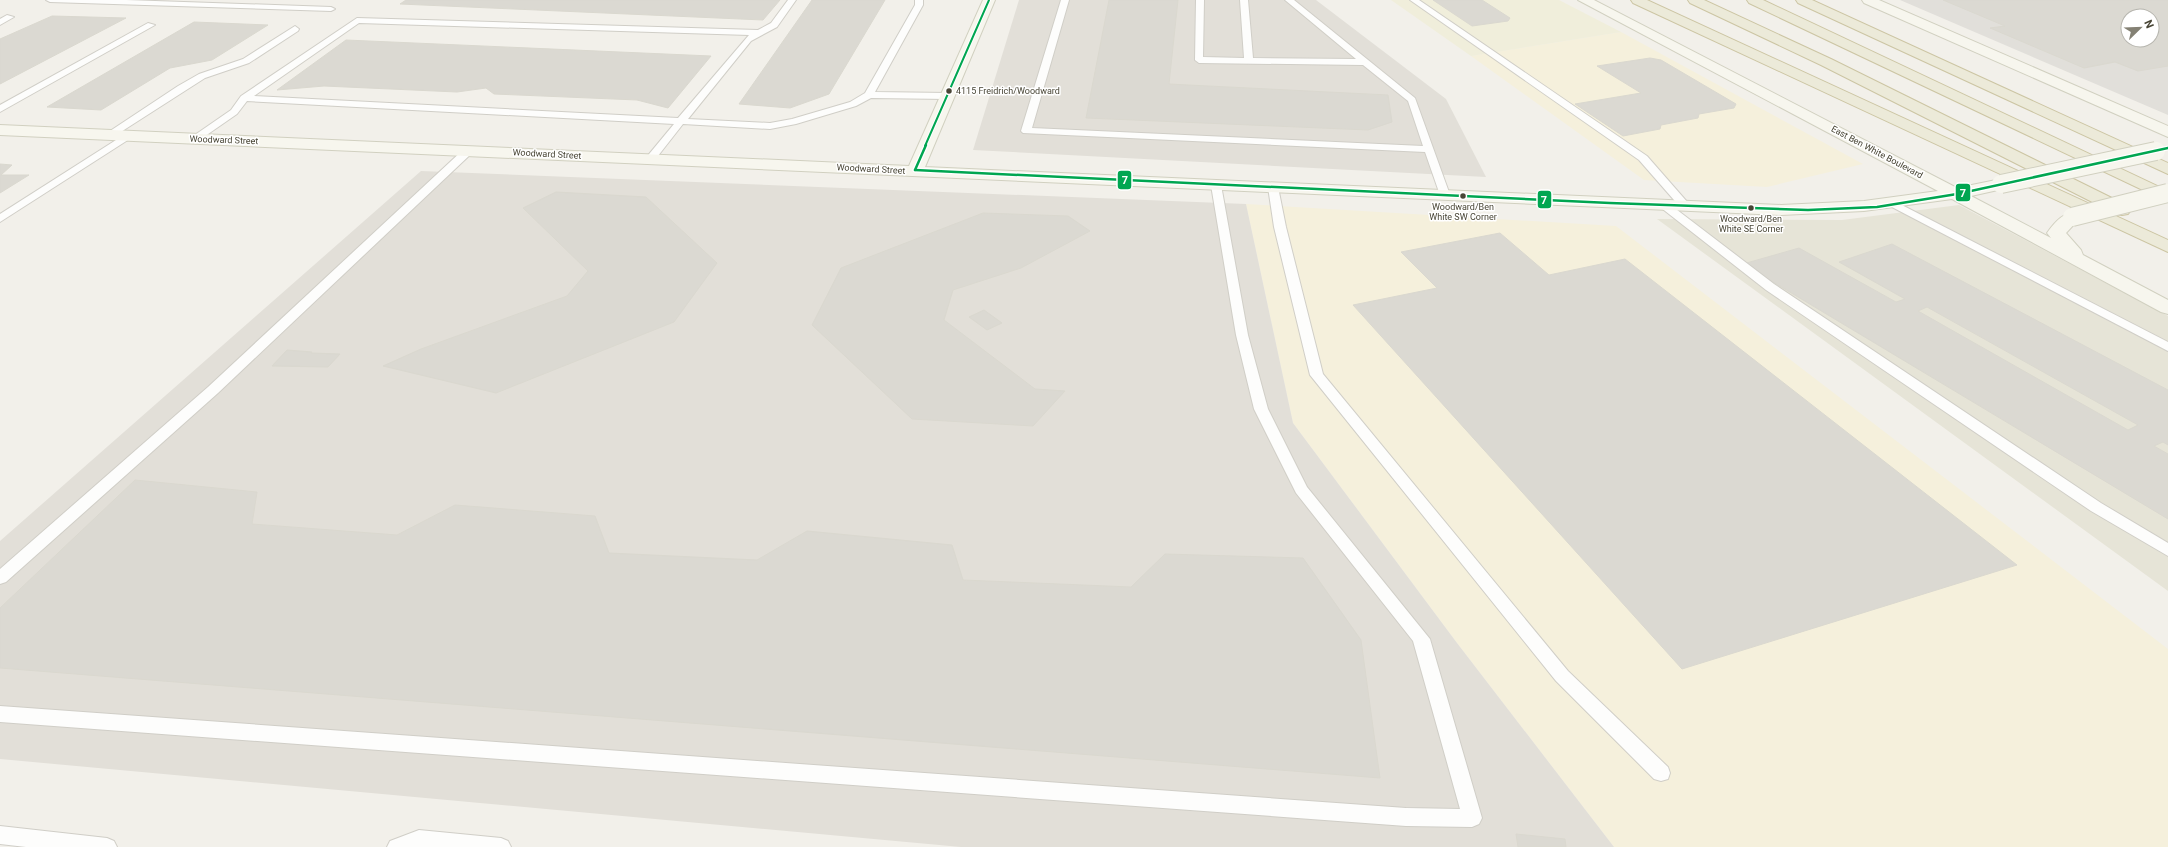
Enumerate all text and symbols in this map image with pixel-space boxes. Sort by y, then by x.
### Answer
north arrow [2120,8,2160,48]
text: N [2141,18,2156,31]
marker: 4115 Freidrich/Woodward [944,86,954,96]
place label: 4115 Freidrich/Woodward [956,86,1060,96]
street label: East Ben White Boulevard [1829,124,1925,180]
street label: Woodward Street [189,134,259,146]
street label: Woodward Street [512,147,582,161]
street label: Woodward Street [836,162,906,176]
line badge: 7 [1117,170,1132,190]
text: 7 [1122,174,1128,187]
line badge: 7 [1955,183,1971,202]
text: 7 [1960,187,1966,200]
line badge: 7 [1537,190,1552,209]
marker: Woodward/Ben White SW Corner [1458,191,1468,201]
text: 7 [1541,194,1547,207]
place label: Woodward/Ben White SW Corner [1429,202,1497,222]
marker: Woodward/Ben White SE Corner [1746,203,1756,213]
place label: Woodward/Ben White SE Corner [1719,214,1783,234]

